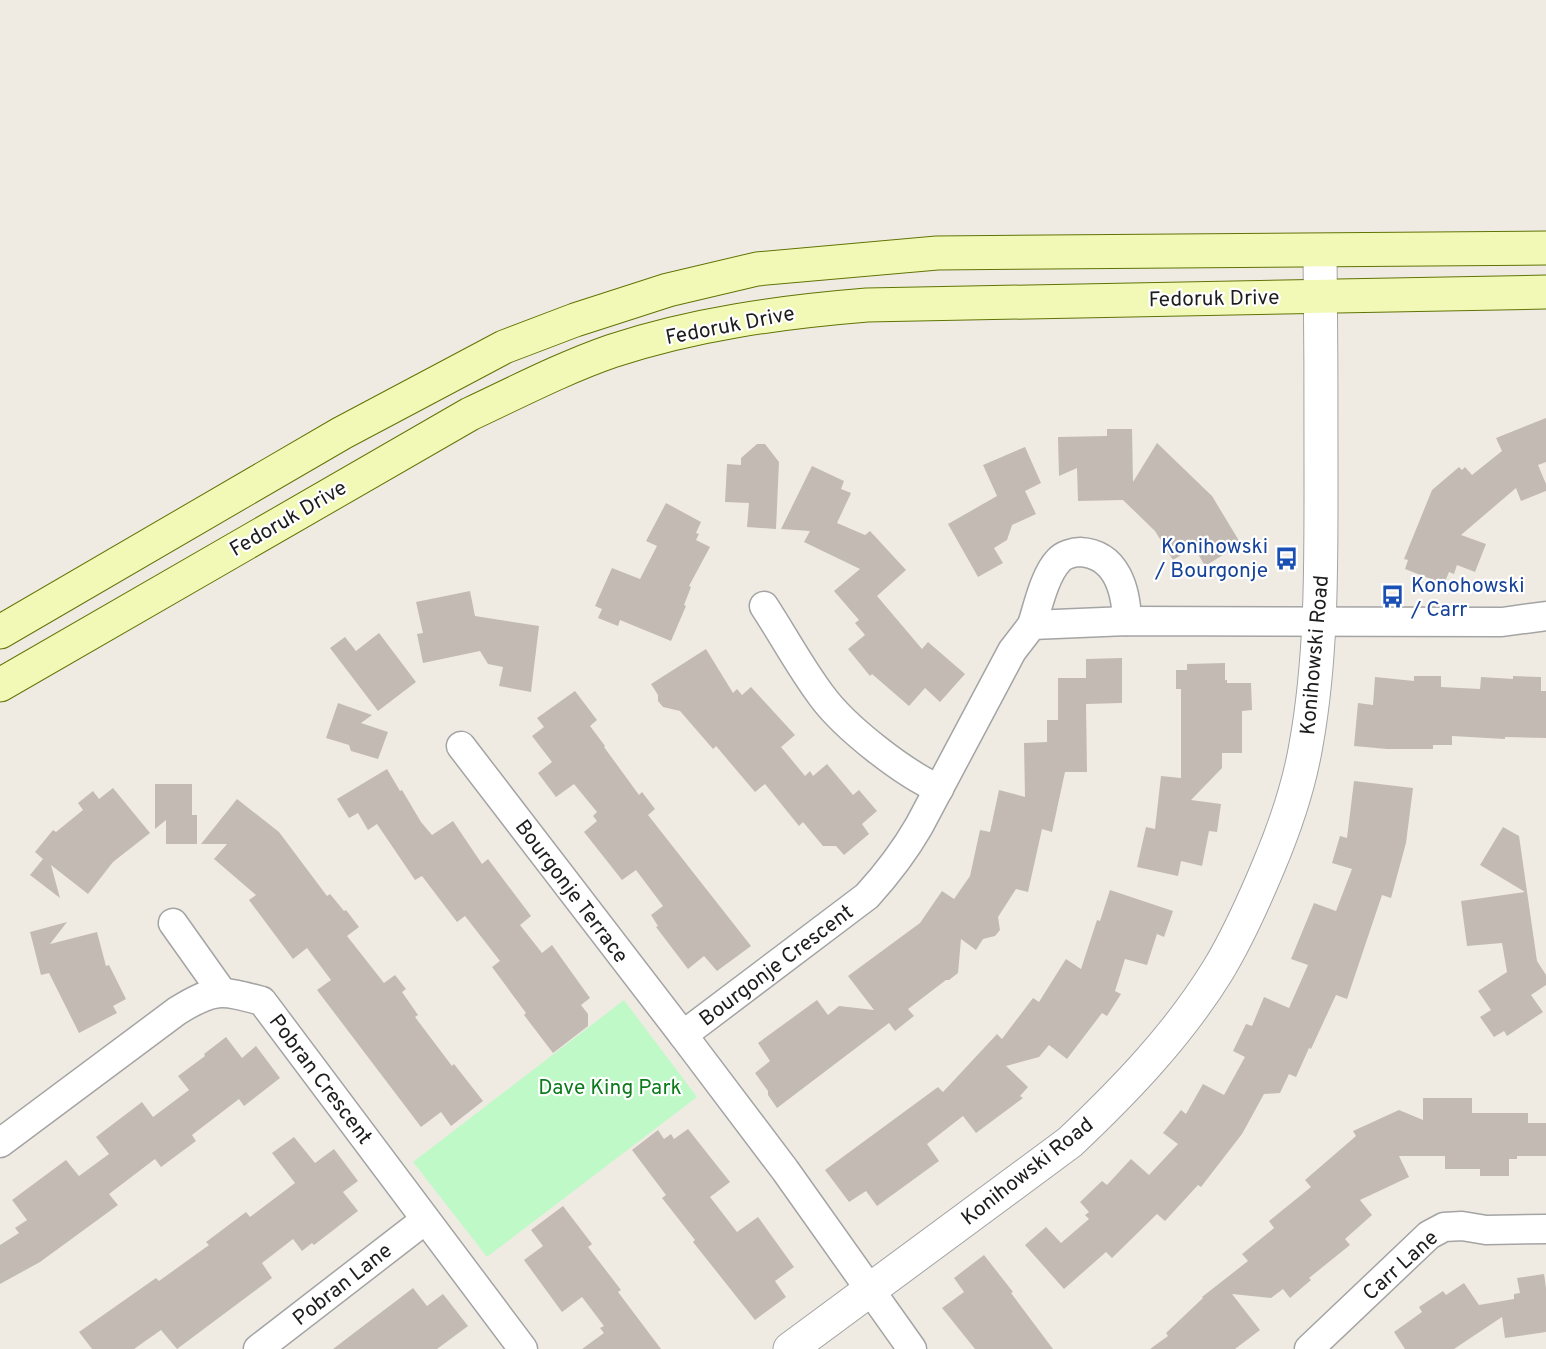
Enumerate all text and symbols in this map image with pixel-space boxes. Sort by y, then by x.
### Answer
street label: Fedoruk Drive [1148,285,1280,314]
street label: Fedoruk Drive [663,301,797,352]
street label: Fedoruk Drive [225,475,352,564]
place label: Konihowski / Bourgonje [1154,534,1268,585]
bus stop icon: Konihowski / Bourgonje [1273,545,1299,571]
place label: Konohowski / Carr [1410,573,1525,624]
street label: Konihowski Road [1295,574,1336,736]
bus stop icon: Konohowski / Carr [1380,584,1406,610]
street label: Bourgonje Terrace [508,815,634,969]
street label: Bourgonje Crescent [694,899,859,1033]
street label: Pobran Crescent [262,1009,378,1150]
park label: Dave King Park [538,1075,682,1102]
street label: Konihowski Road [956,1112,1099,1232]
street label: Carr Lane [1358,1225,1444,1307]
street label: Pobran Lane [288,1238,398,1332]

